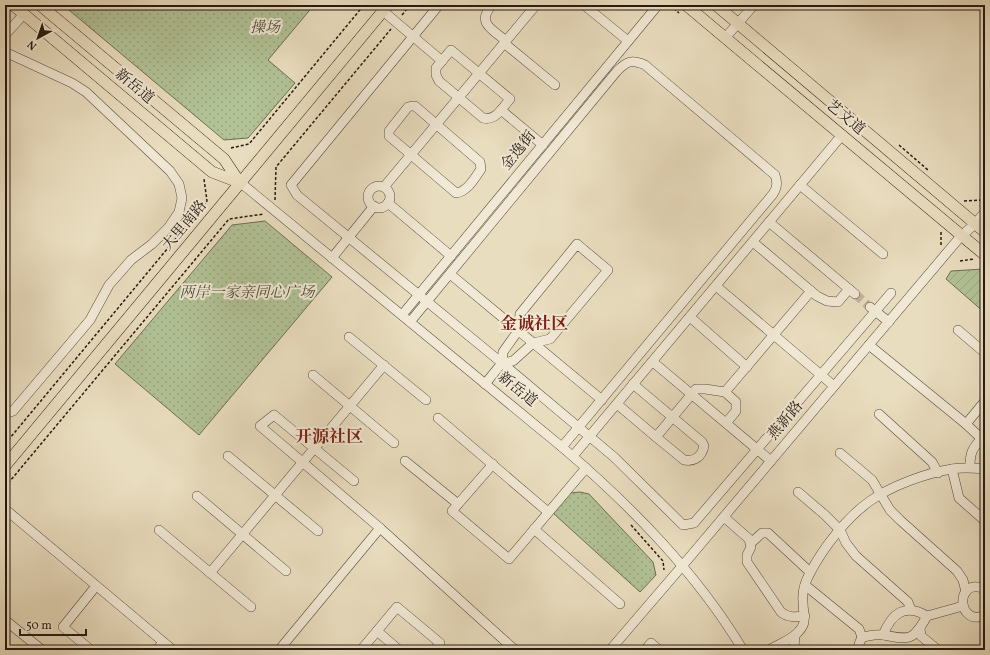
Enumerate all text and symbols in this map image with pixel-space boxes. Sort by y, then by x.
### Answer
north arrow [18,18,58,58]
park label: 操场 [250,18,282,39]
text: N [25,36,40,53]
street label: 新岳道 [110,64,158,110]
street label: 艺文道 [821,95,869,141]
street label: 金逸街 [497,127,541,175]
street label: 大里南路 [158,196,212,256]
park label: 两岸一家亲同心广场 [179,283,316,304]
district label: 金诚社区 [500,313,568,336]
street label: 新岳道 [493,368,541,412]
street label: 燕新路 [763,397,809,445]
district label: 开源社区 [295,426,363,449]
scale bar [20,611,86,637]
text: 50 m [26,618,52,634]

